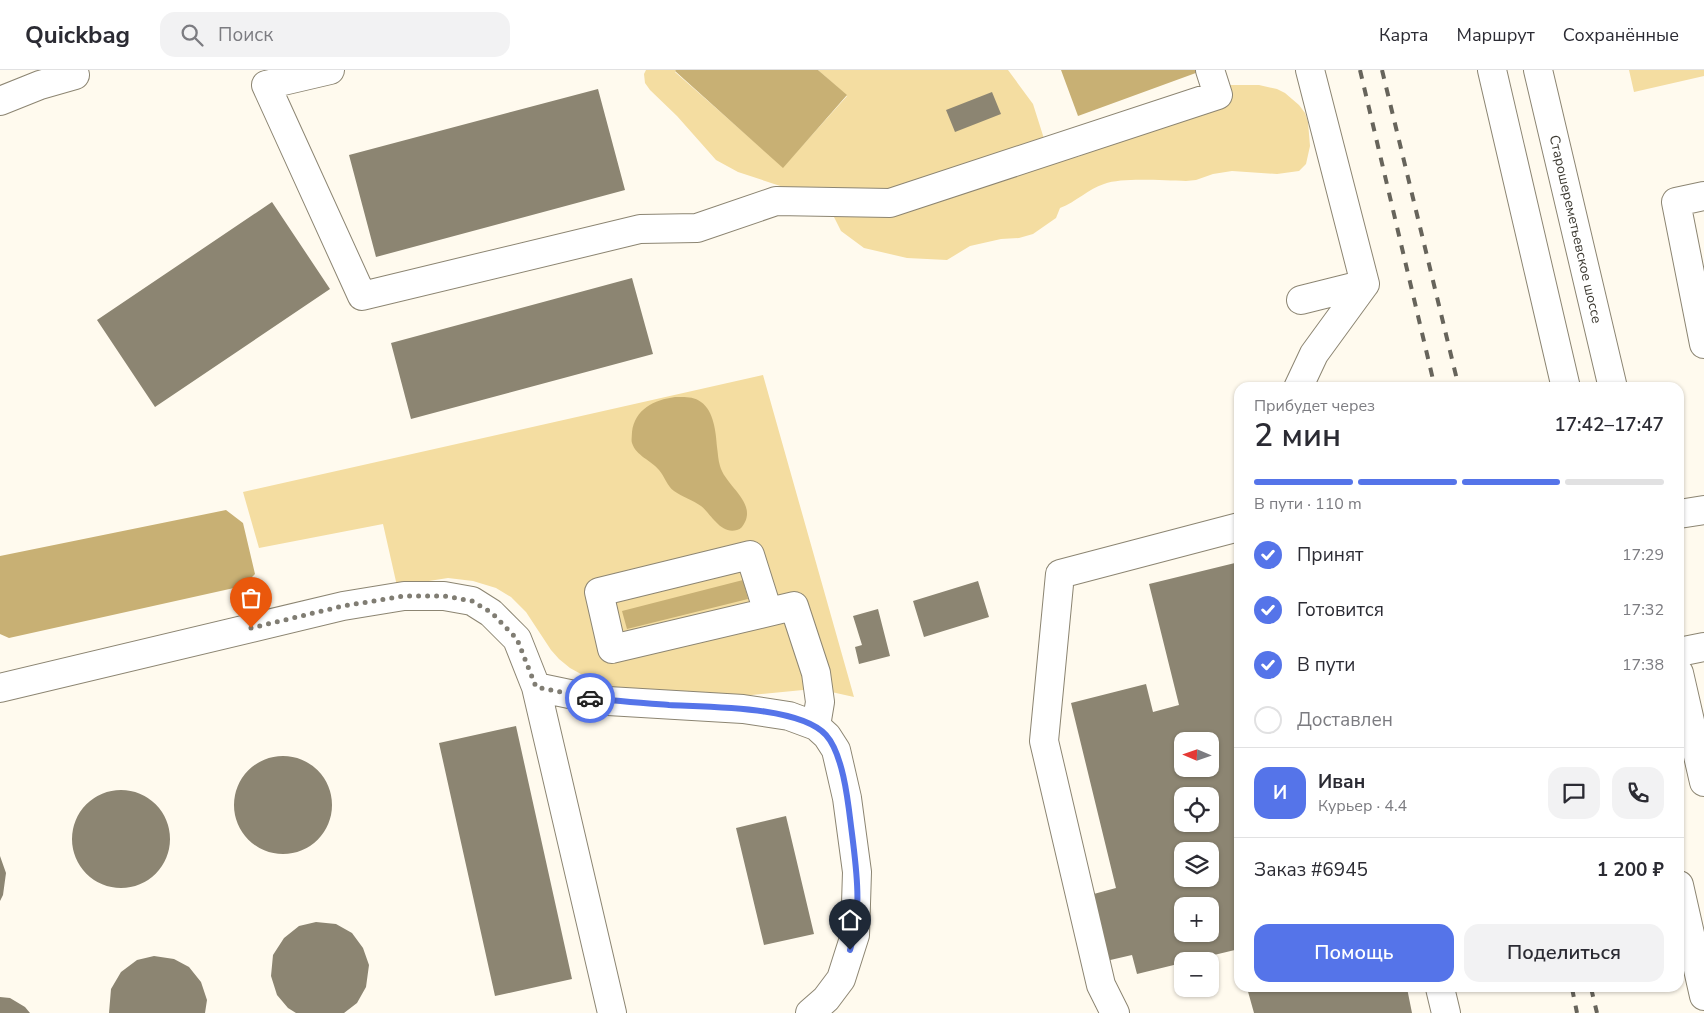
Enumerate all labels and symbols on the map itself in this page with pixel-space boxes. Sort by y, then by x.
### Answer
street label: Старошереметьевское шоссе [1545,133,1606,325]
pin [230,577,272,628]
courier [565,673,615,723]
north arrow [1174,732,1219,778]
pin [829,899,871,950]

